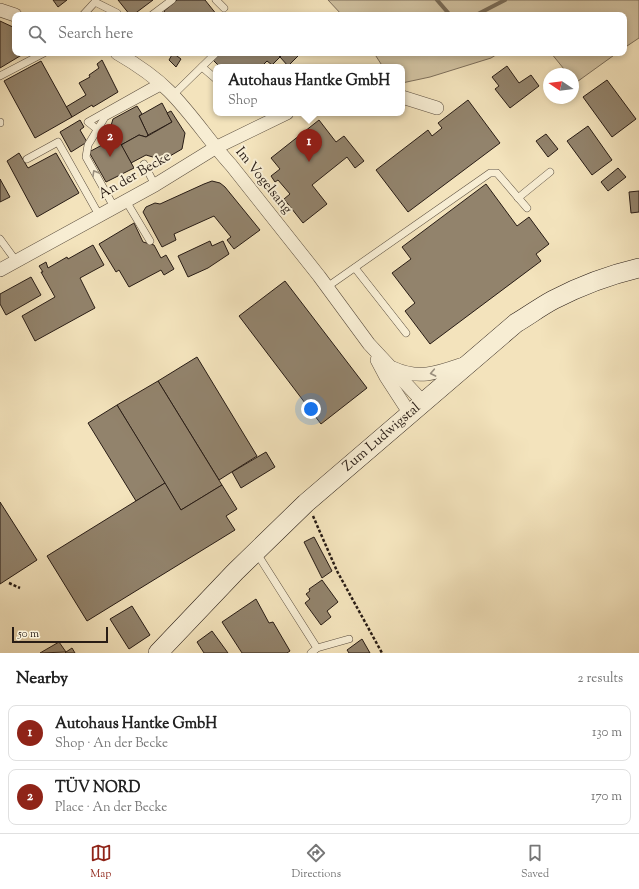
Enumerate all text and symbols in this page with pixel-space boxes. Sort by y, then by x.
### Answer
search box [12,12,627,56]
icon: search [26,23,48,45]
text: Search here [58,24,133,45]
popup [213,64,405,116]
north arrow [543,68,579,104]
text: Autohaus Hantke GmbH [228,71,390,92]
text: Shop [228,92,257,110]
pin: 2 [97,124,123,157]
pin: 1 [296,129,322,162]
street label: Im Vogelsang [230,143,296,219]
street label: An der Becke [95,147,175,205]
one-way arrow [92,170,100,177]
one-way arrow [430,369,436,377]
your location [301,399,321,419]
street label: Zum Ludwigstal [339,399,425,477]
scale bar [12,625,108,644]
text: 50 m [18,626,39,642]
text: Nearby [16,667,68,691]
text: 2 results [578,670,623,688]
text: Autohaus Hantke GmbH [55,714,217,735]
text: 1 [28,724,32,742]
text: 130 m [592,724,622,742]
text: Shop · An der Becke [55,735,168,753]
text: TÜV NORD [55,778,141,799]
text: 2 [27,788,33,806]
text: 170 m [591,788,622,806]
text: Place · An der Becke [55,799,167,817]
tab: Map [90,842,112,882]
tab: Directions [292,842,341,882]
tab: Saved [521,842,549,882]

